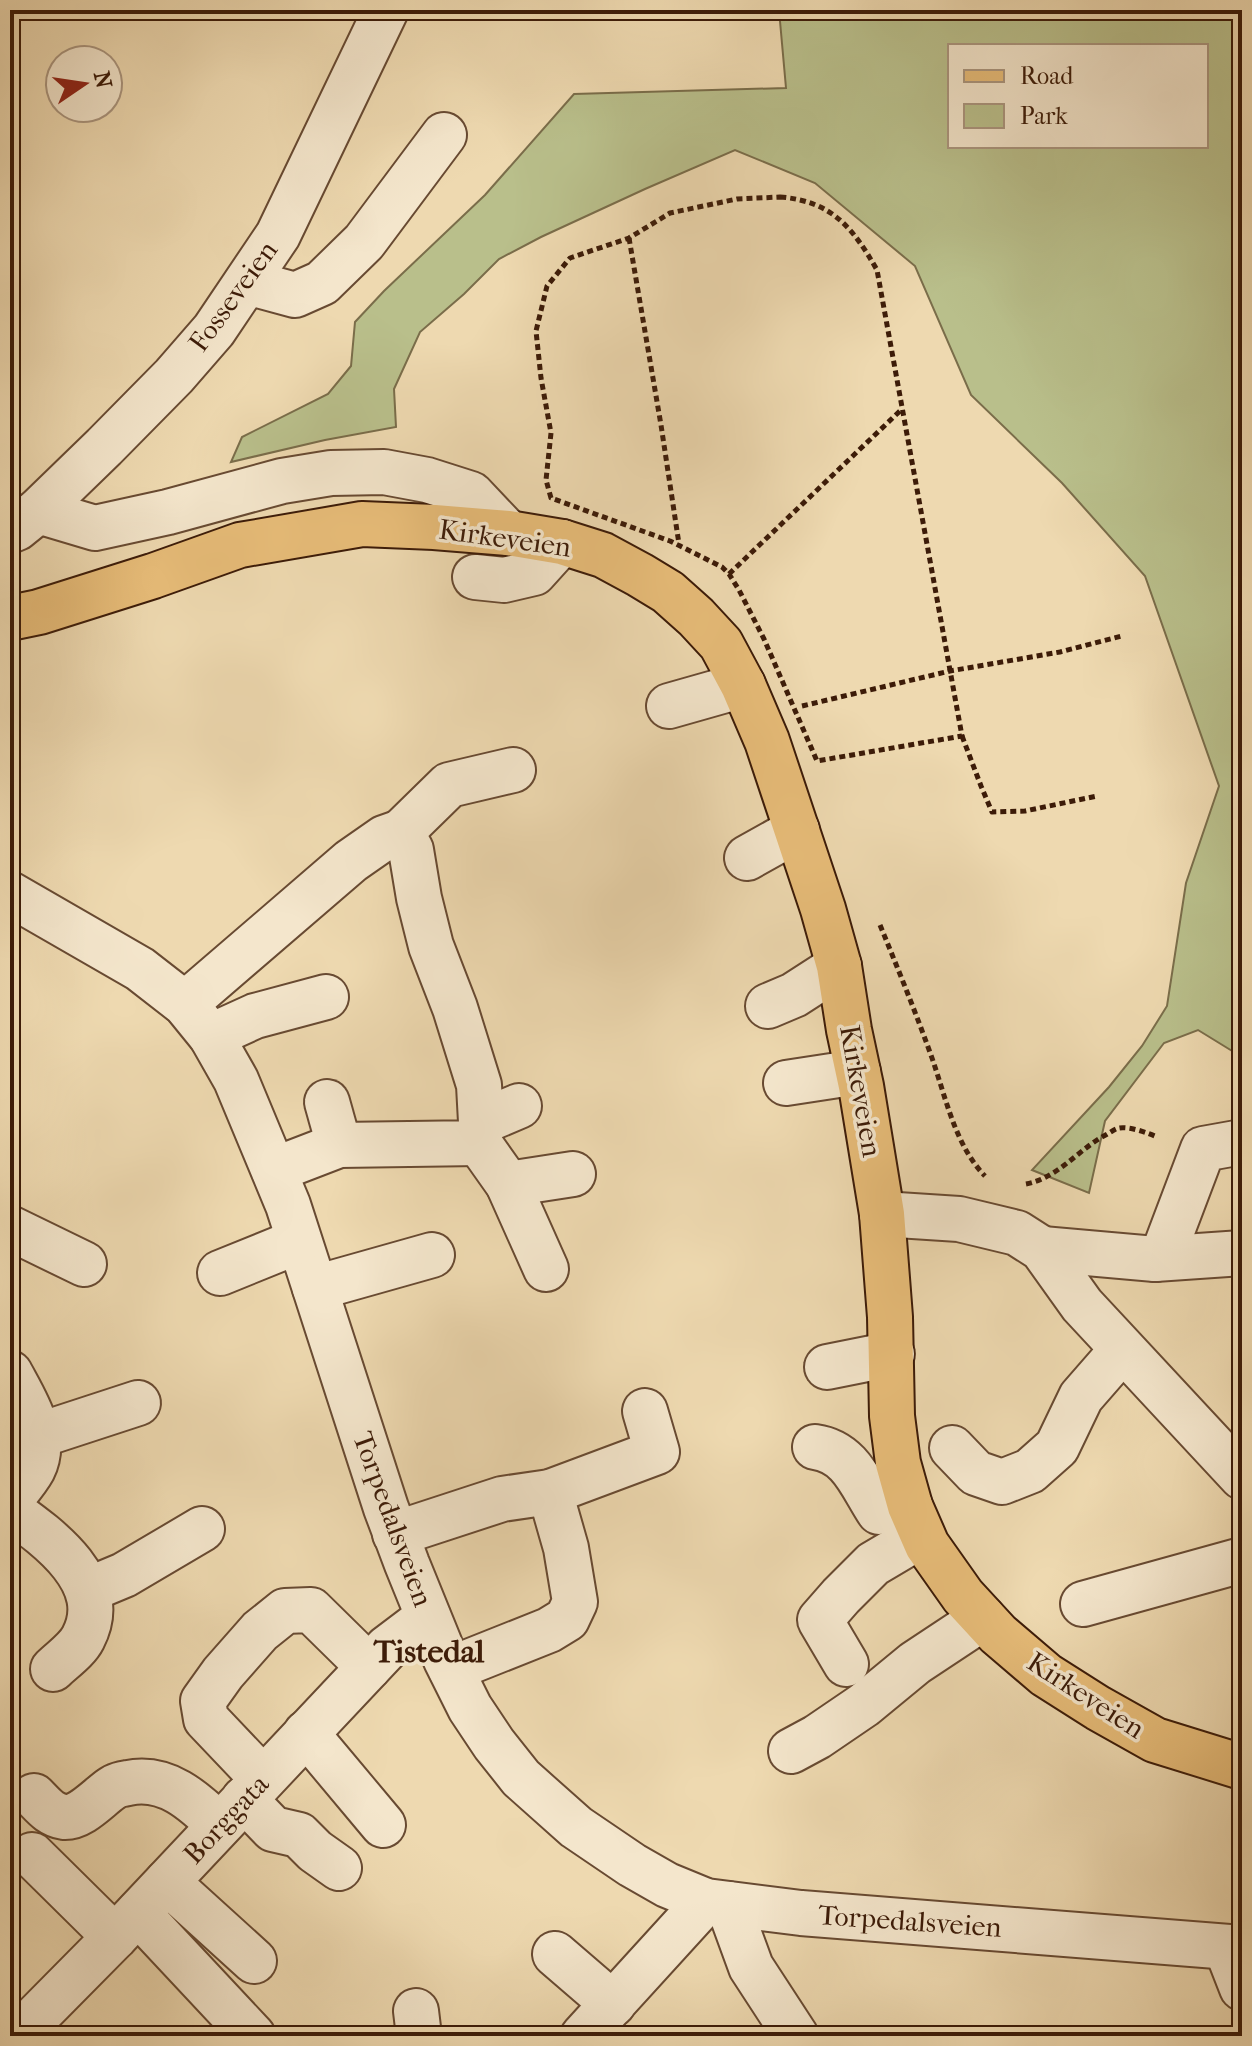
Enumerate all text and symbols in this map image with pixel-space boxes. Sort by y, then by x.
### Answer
north arrow [44,44,124,124]
legend [948,44,1208,148]
text: Road [1020,62,1074,90]
text: N [88,69,117,91]
text: Park [1020,102,1068,130]
street label: Fosseveien [182,234,284,358]
street label: Kirkeveien [437,512,573,564]
street label: Kirkeveien [833,1022,889,1160]
street label: Torpedalsveien [346,1427,440,1611]
district label: Tistedal [373,1633,484,1670]
street label: Kirkeveien [1021,1645,1151,1745]
street label: Borggata [176,1767,276,1870]
street label: Torpedalsveien [817,1898,1003,1944]

